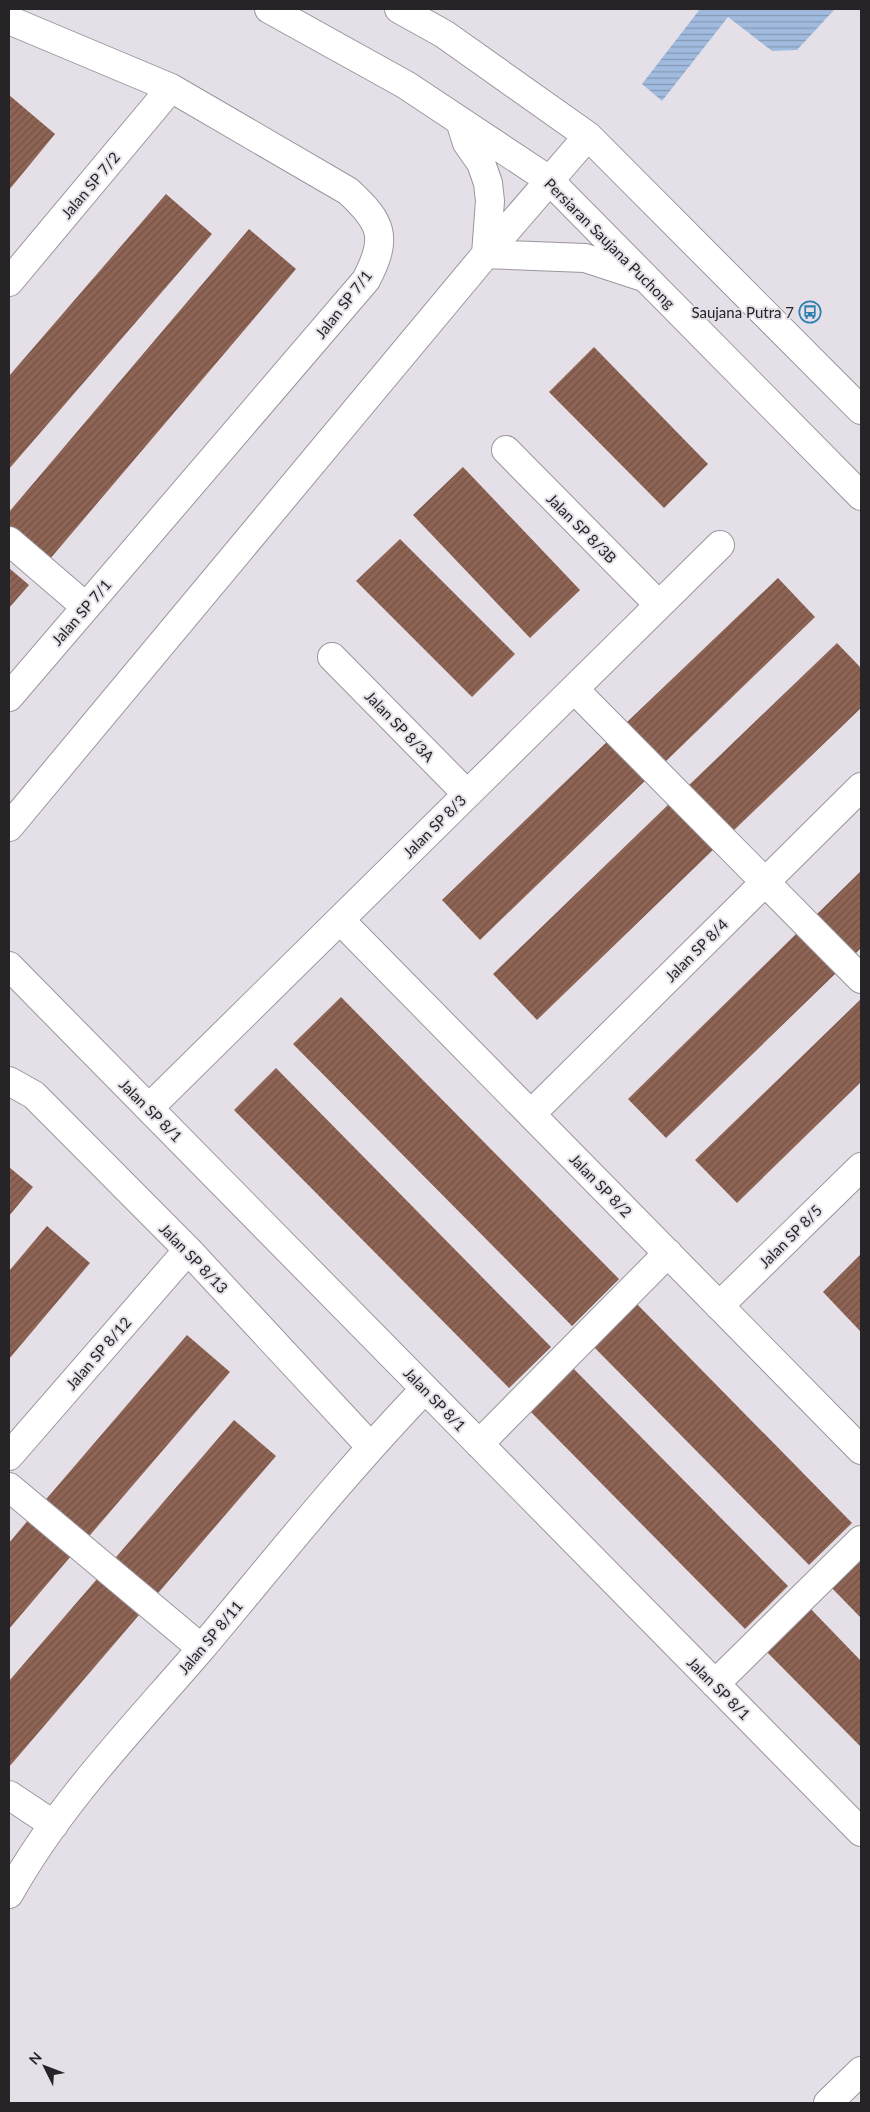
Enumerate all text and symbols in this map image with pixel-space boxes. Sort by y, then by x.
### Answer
street label: Jalan SP 7/2 [57,148,123,222]
street label: Persiaran Saujana Puchong [541,174,679,312]
street label: Jalan SP 7/1 [311,266,375,342]
bus stop icon: Saujana Putra 7 [798,300,822,324]
place label: Saujana Putra 7 [691,303,794,321]
street label: Jalan SP 8/3B [543,489,621,567]
street label: Jalan SP 7/1 [47,575,115,649]
street label: Jalan SP 8/3A [362,687,439,766]
street label: Jalan SP 8/3 [399,791,469,861]
street label: Jalan SP 8/4 [661,915,731,985]
street label: Jalan SP 8/1 [116,1075,186,1145]
street label: Jalan SP 8/2 [566,1149,636,1221]
street label: Jalan SP 8/5 [755,1201,825,1271]
street label: Jalan SP 8/13 [156,1219,232,1297]
street label: Jalan SP 8/12 [62,1313,134,1393]
street label: Jalan SP 8/1 [400,1363,470,1435]
street label: Jalan SP 8/11 [174,1597,246,1677]
street label: Jalan SP 8/1 [684,1653,754,1723]
north arrow [20,2042,70,2092]
text: N [25,2048,45,2068]

